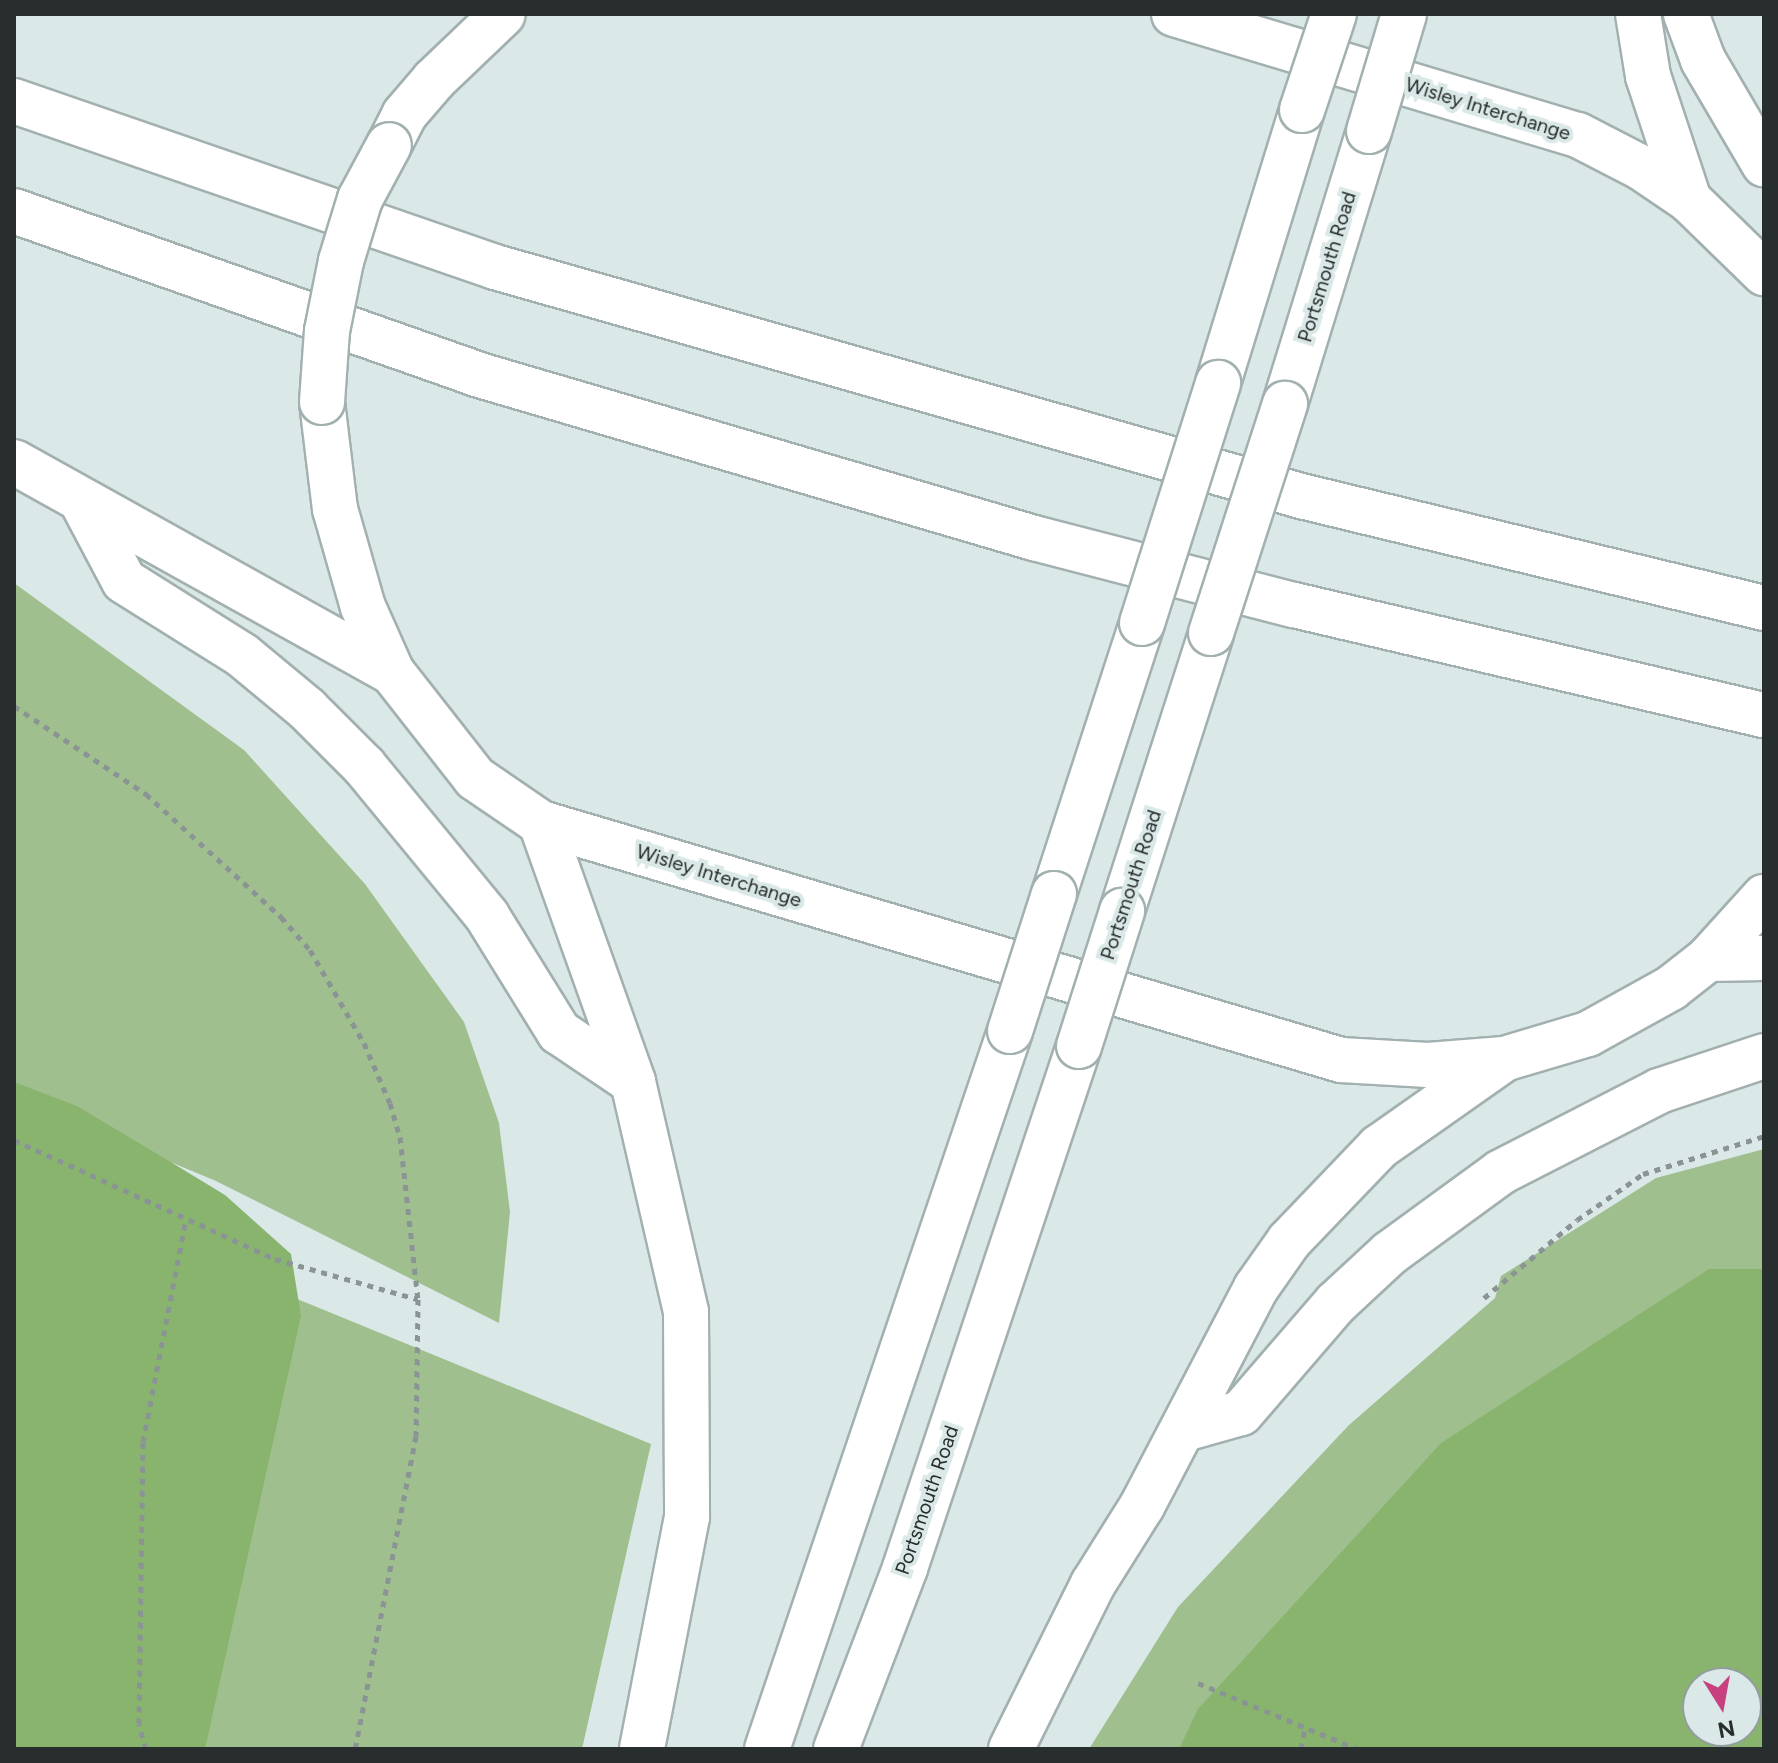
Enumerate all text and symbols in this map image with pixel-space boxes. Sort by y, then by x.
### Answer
street label: Wisley Interchange [1403,72,1573,146]
street label: Portsmouth Road [1293,189,1361,345]
street label: Portsmouth Road [1095,807,1167,963]
street label: Wisley Interchange [634,839,804,913]
street label: Portsmouth Road [890,1422,964,1578]
north arrow [1682,1667,1762,1747]
text: N [1715,1714,1737,1744]

